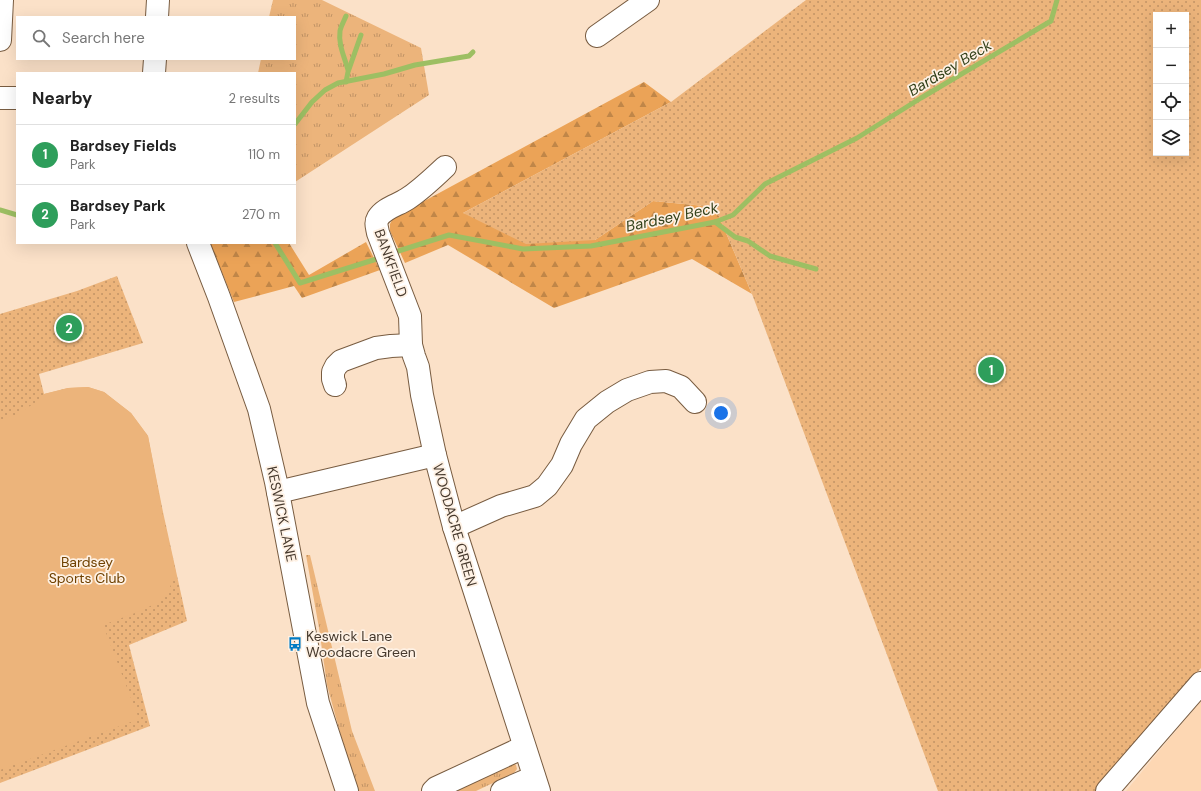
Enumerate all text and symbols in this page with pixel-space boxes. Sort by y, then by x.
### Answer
map controls [1153,12,1189,156]
button: + [1153,12,1189,48]
search box [16,16,296,60]
icon: search [30,27,52,49]
text: Search here [62,28,145,48]
water label: Bardsey Beck [905,35,996,101]
button: − [1153,48,1189,84]
button: locate [1153,84,1189,120]
text: Nearby [32,87,92,109]
text: 2 results [229,90,280,107]
button: layers [1153,120,1189,156]
text: Bardsey Fields [70,136,177,156]
text: 1 [43,146,47,163]
text: 110 m [248,146,280,163]
text: Park [70,156,96,173]
text: Bardsey Park [70,196,166,216]
water label: Bardsey Beck [624,197,720,237]
text: 2 [41,206,49,223]
text: 270 m [242,206,280,223]
text: Park [70,216,96,233]
street label: BANKFIELD [370,227,412,299]
pin: 2 [56,313,82,343]
pin: 1 [978,355,1004,385]
your location [711,403,731,423]
street label: WOODACRE GREEN [429,462,481,588]
street label: KESWICK LANE [263,465,301,563]
park label: Bardsey Sports Club [49,553,126,587]
place label: Keswick Lane Woodacre Green [306,627,416,661]
bus stop icon: Keswick Lane Woodacre Green [287,636,303,652]

